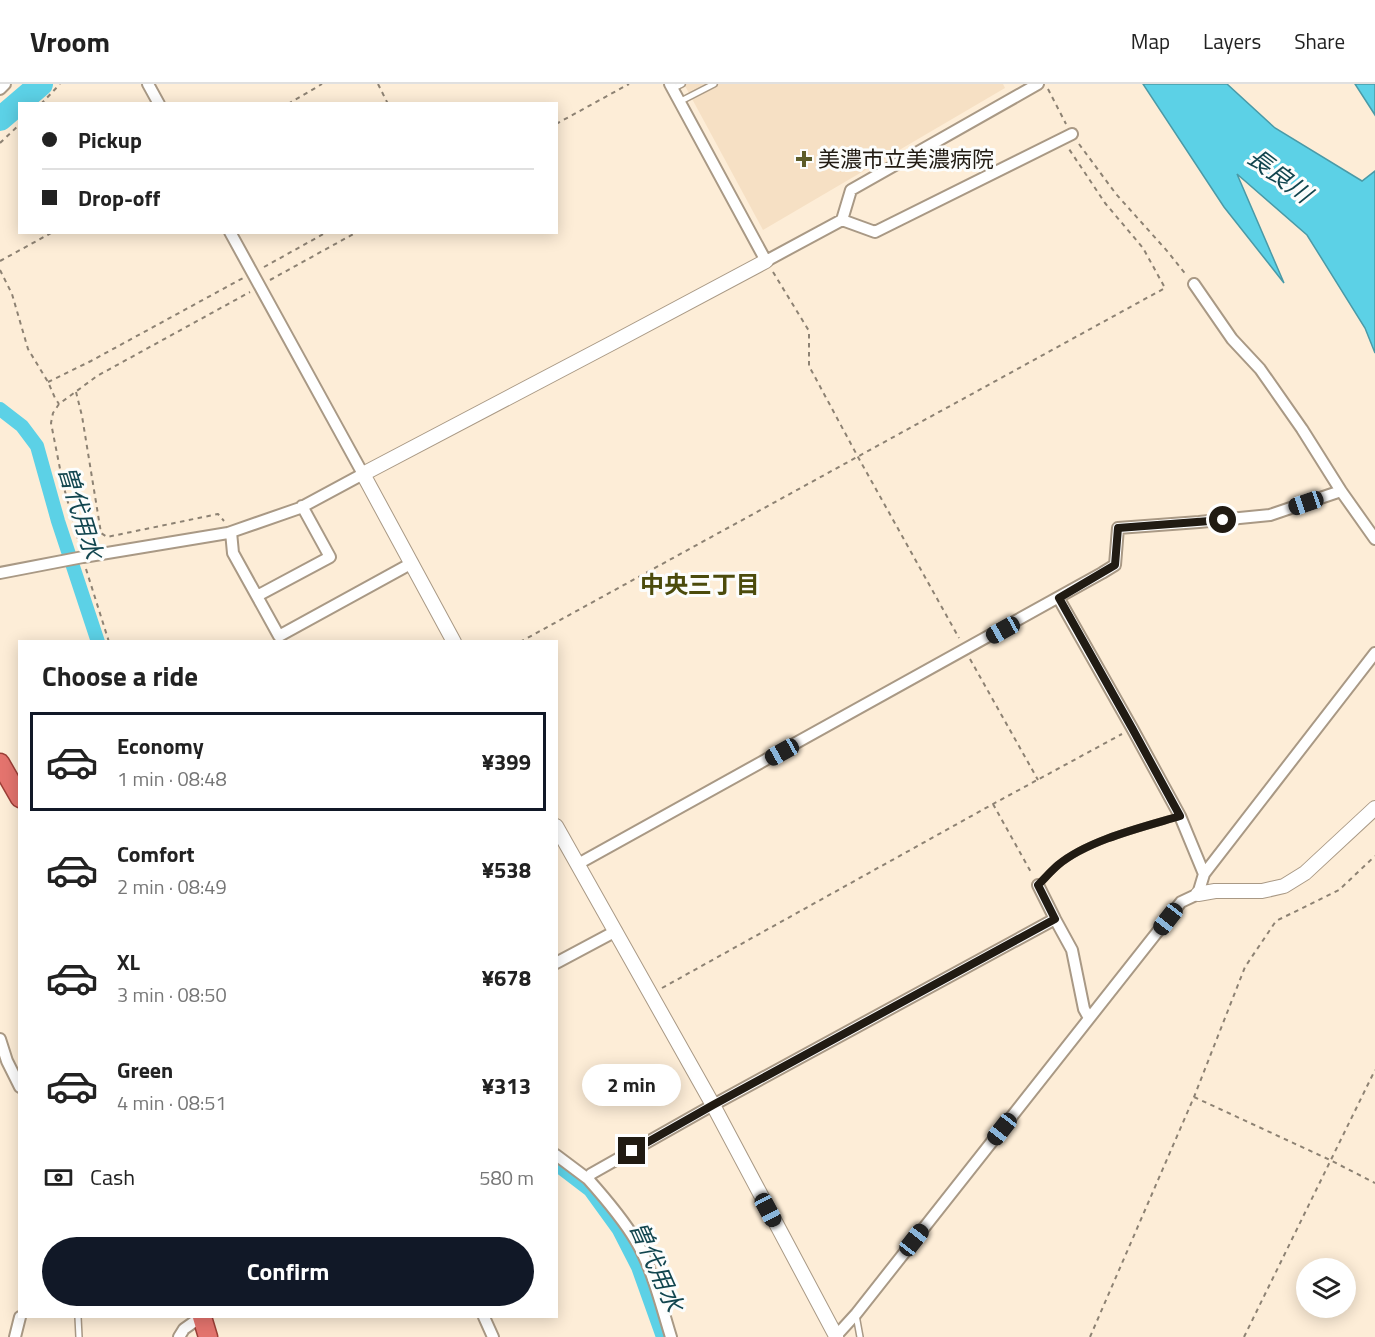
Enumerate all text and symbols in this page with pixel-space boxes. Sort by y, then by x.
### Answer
text: Vroom [30,20,110,63]
text: Map [1131,25,1170,57]
text: Layers [1203,25,1261,57]
text: Share [1294,25,1345,57]
text: Pickup [78,123,142,157]
water label: 長良川 [1240,139,1322,213]
place label: 美濃市立美濃病院 [818,142,994,176]
marker: 美濃市立美濃病院 [795,150,813,168]
text: Drop-off [78,181,160,215]
water label: 曽代用水 [50,461,113,566]
car [1286,489,1326,517]
route start [1209,506,1236,533]
district label: 中央三丁目 [640,566,760,602]
car [983,613,1023,647]
text: Choose a ride [42,655,198,696]
text: Economy [117,729,204,763]
icon: car [45,735,99,789]
car [762,735,802,769]
text: ¥399 [482,745,531,779]
text: 1 min · 08:48 [117,763,227,794]
text: Comfort [117,837,195,871]
icon: car [45,843,99,897]
text: ¥538 [482,853,531,887]
text: 2 min · 08:49 [117,871,227,902]
car [1150,899,1186,939]
text: XL [117,945,140,979]
icon: car [45,951,99,1005]
text: ¥678 [482,961,531,995]
text: 3 min · 08:50 [117,979,227,1010]
text: Green [117,1053,173,1087]
icon: car [45,1059,99,1113]
callout: 2 min [582,1064,682,1106]
text: ¥313 [482,1069,531,1103]
text: 2 min [607,1069,656,1100]
text: 4 min · 08:51 [117,1087,227,1118]
car [984,1109,1020,1149]
route end [618,1137,645,1164]
text: Cash [90,1160,135,1194]
icon: cash [42,1161,75,1194]
text: 580 m [479,1162,534,1193]
car [752,1190,784,1230]
water label: 曽代用水 [621,1215,694,1320]
car [896,1220,932,1260]
button: Confirm [42,1237,534,1306]
map controls [1296,1258,1356,1318]
button: layers [1296,1258,1356,1318]

